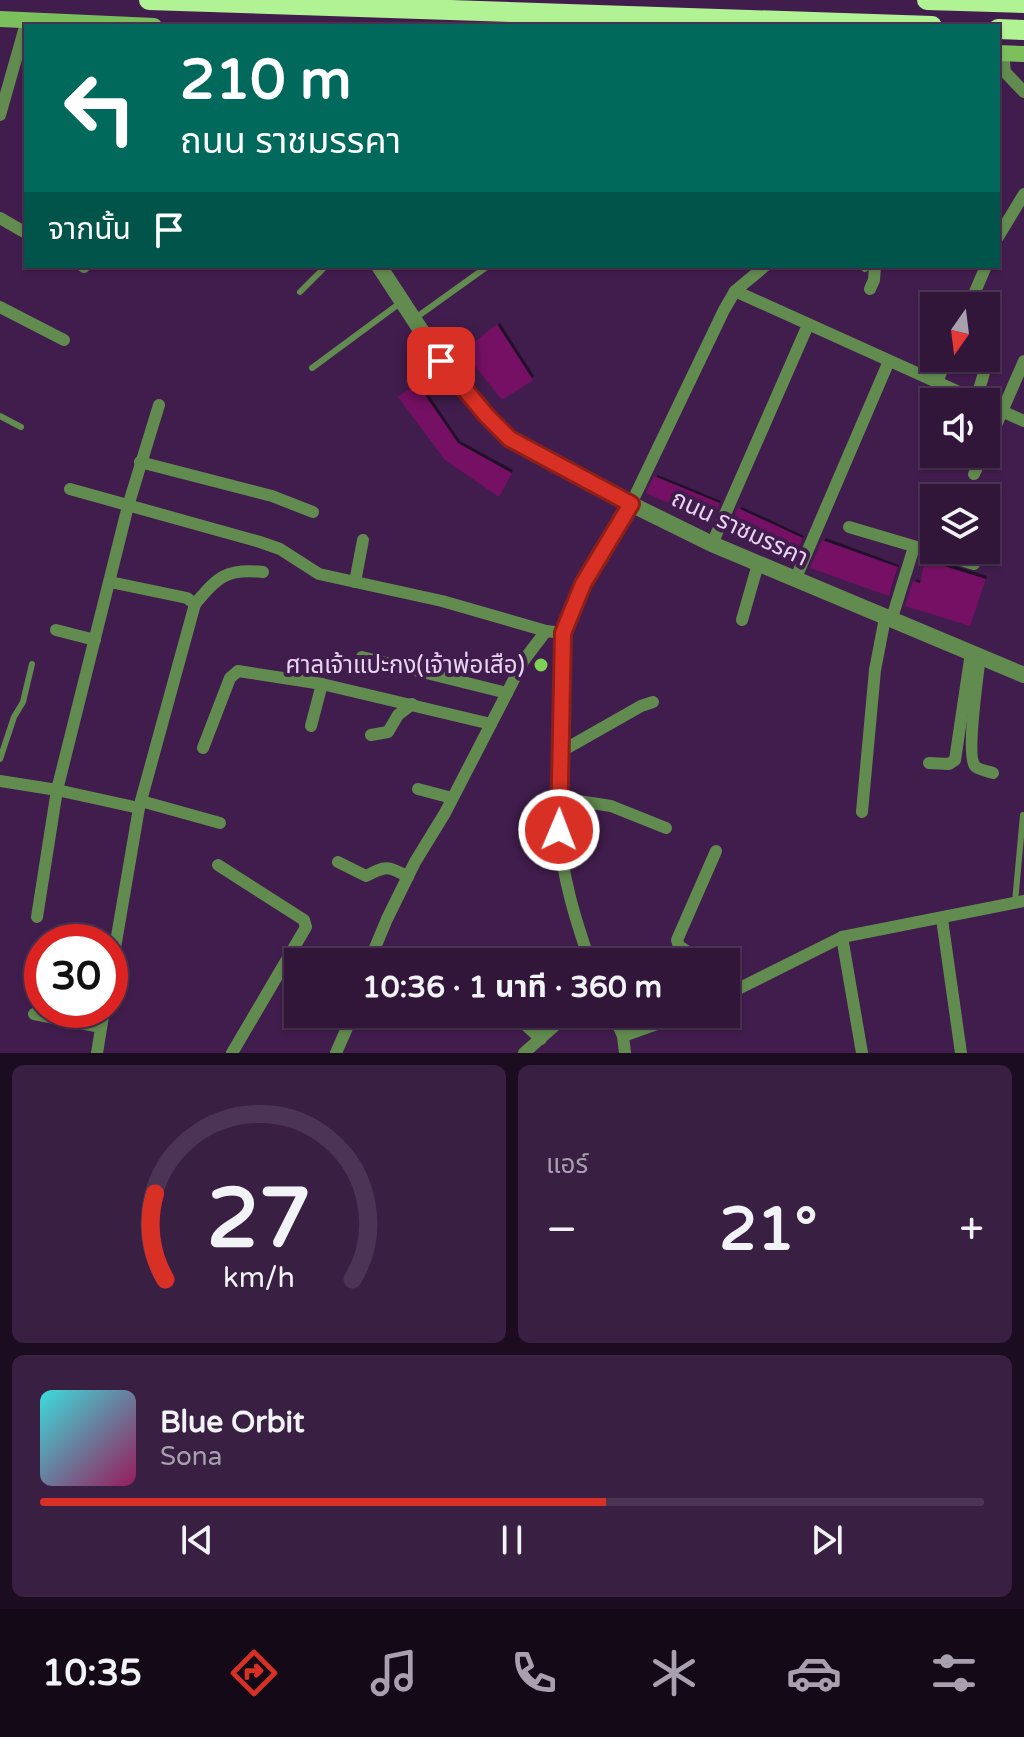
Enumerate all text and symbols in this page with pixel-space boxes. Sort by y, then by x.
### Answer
text: 210 m [180,47,351,114]
icon: left [48,56,152,160]
text: ถนน ราชมรรคา [180,120,401,163]
icon: arrive [147,208,191,252]
text: จากนั้น [48,211,131,248]
north arrow [920,292,1000,372]
map controls [920,292,1000,564]
pin [407,327,475,395]
icon: arrive [419,339,463,383]
button: sound [920,388,1000,468]
street label: ถนน ราชมรรคา [667,484,813,573]
button: layers [920,484,1000,564]
place label: ศาลเจ้าแปะกง(เจ้าพ่อเสือ) [286,651,525,680]
marker: ศาลเจ้าแปะกง(เจ้าพ่อเสือ) [532,656,550,674]
position arrow [517,788,601,872]
speed limit sign: 30 [24,924,128,1028]
text: 10:36 · 1 นาที · 360 m [362,969,662,1006]
text: แอร์ [546,1149,588,1180]
text: 27 [207,1170,311,1270]
text: 21° [719,1194,817,1266]
text: − [546,1204,577,1257]
text: + [959,1204,984,1257]
text: km/h [223,1261,295,1295]
text: Blue Orbit [160,1404,305,1441]
text: Sona [160,1441,222,1472]
icon: previous [175,1518,219,1562]
icon: pause [490,1518,534,1562]
icon: next [805,1518,849,1562]
icon: directions [226,1645,282,1701]
icon: music [366,1645,422,1701]
icon: phone [506,1645,562,1701]
icon: climate [646,1645,702,1701]
icon: car [786,1645,842,1701]
icon: filters [926,1645,982,1701]
text: 10:35 [42,1652,142,1695]

